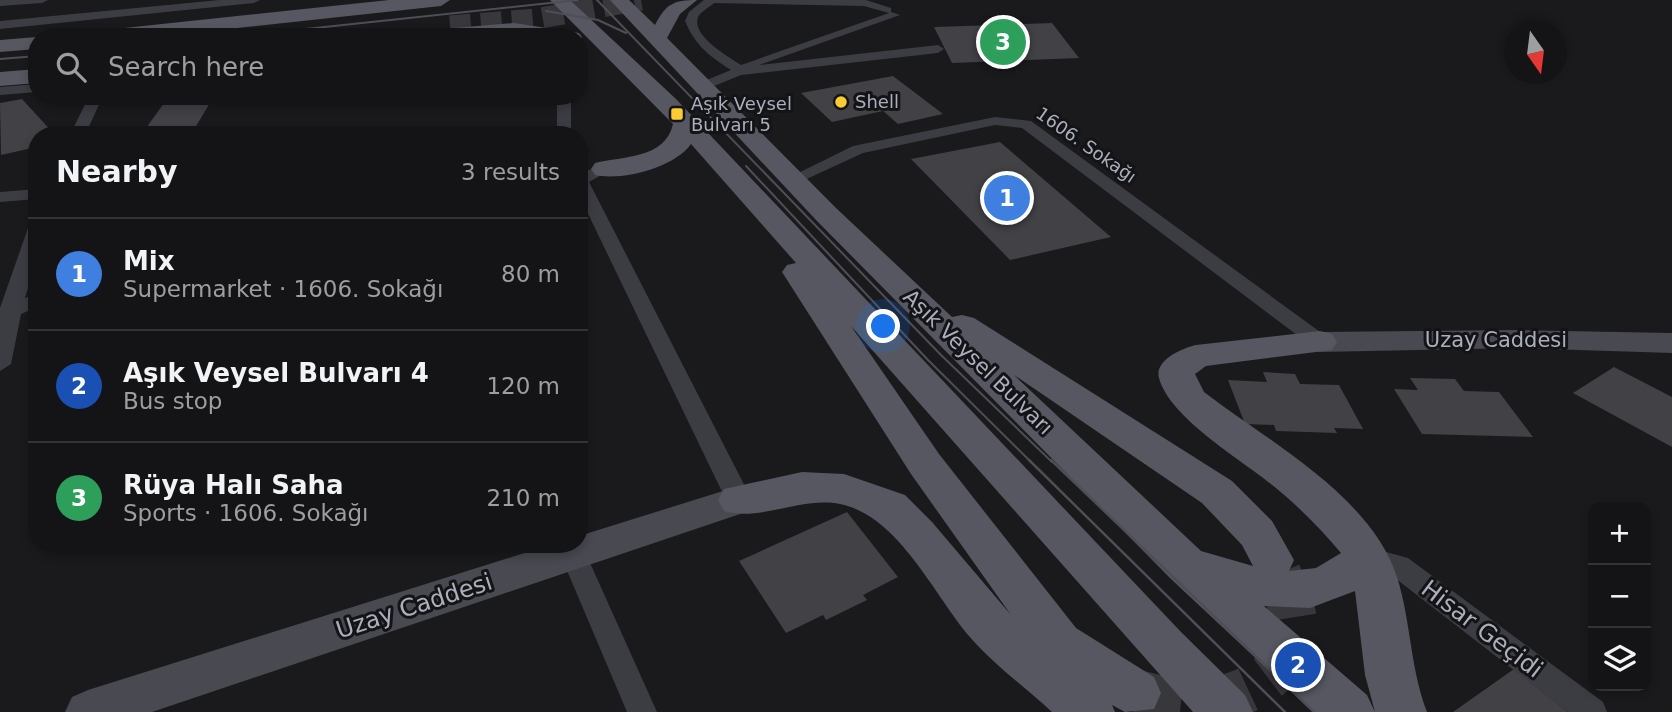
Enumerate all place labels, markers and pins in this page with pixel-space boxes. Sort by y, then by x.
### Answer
pin: 3 [980,16,1026,68]
place label: Shell [855,91,899,112]
place label: Aşık Veysel Bulvarı 5 [691,93,792,135]
marker: Shell [833,94,849,110]
marker: Aşık Veysel Bulvarı 5 [669,106,685,122]
pin: 1 [984,172,1030,224]
pin: 2 [1275,639,1321,691]

